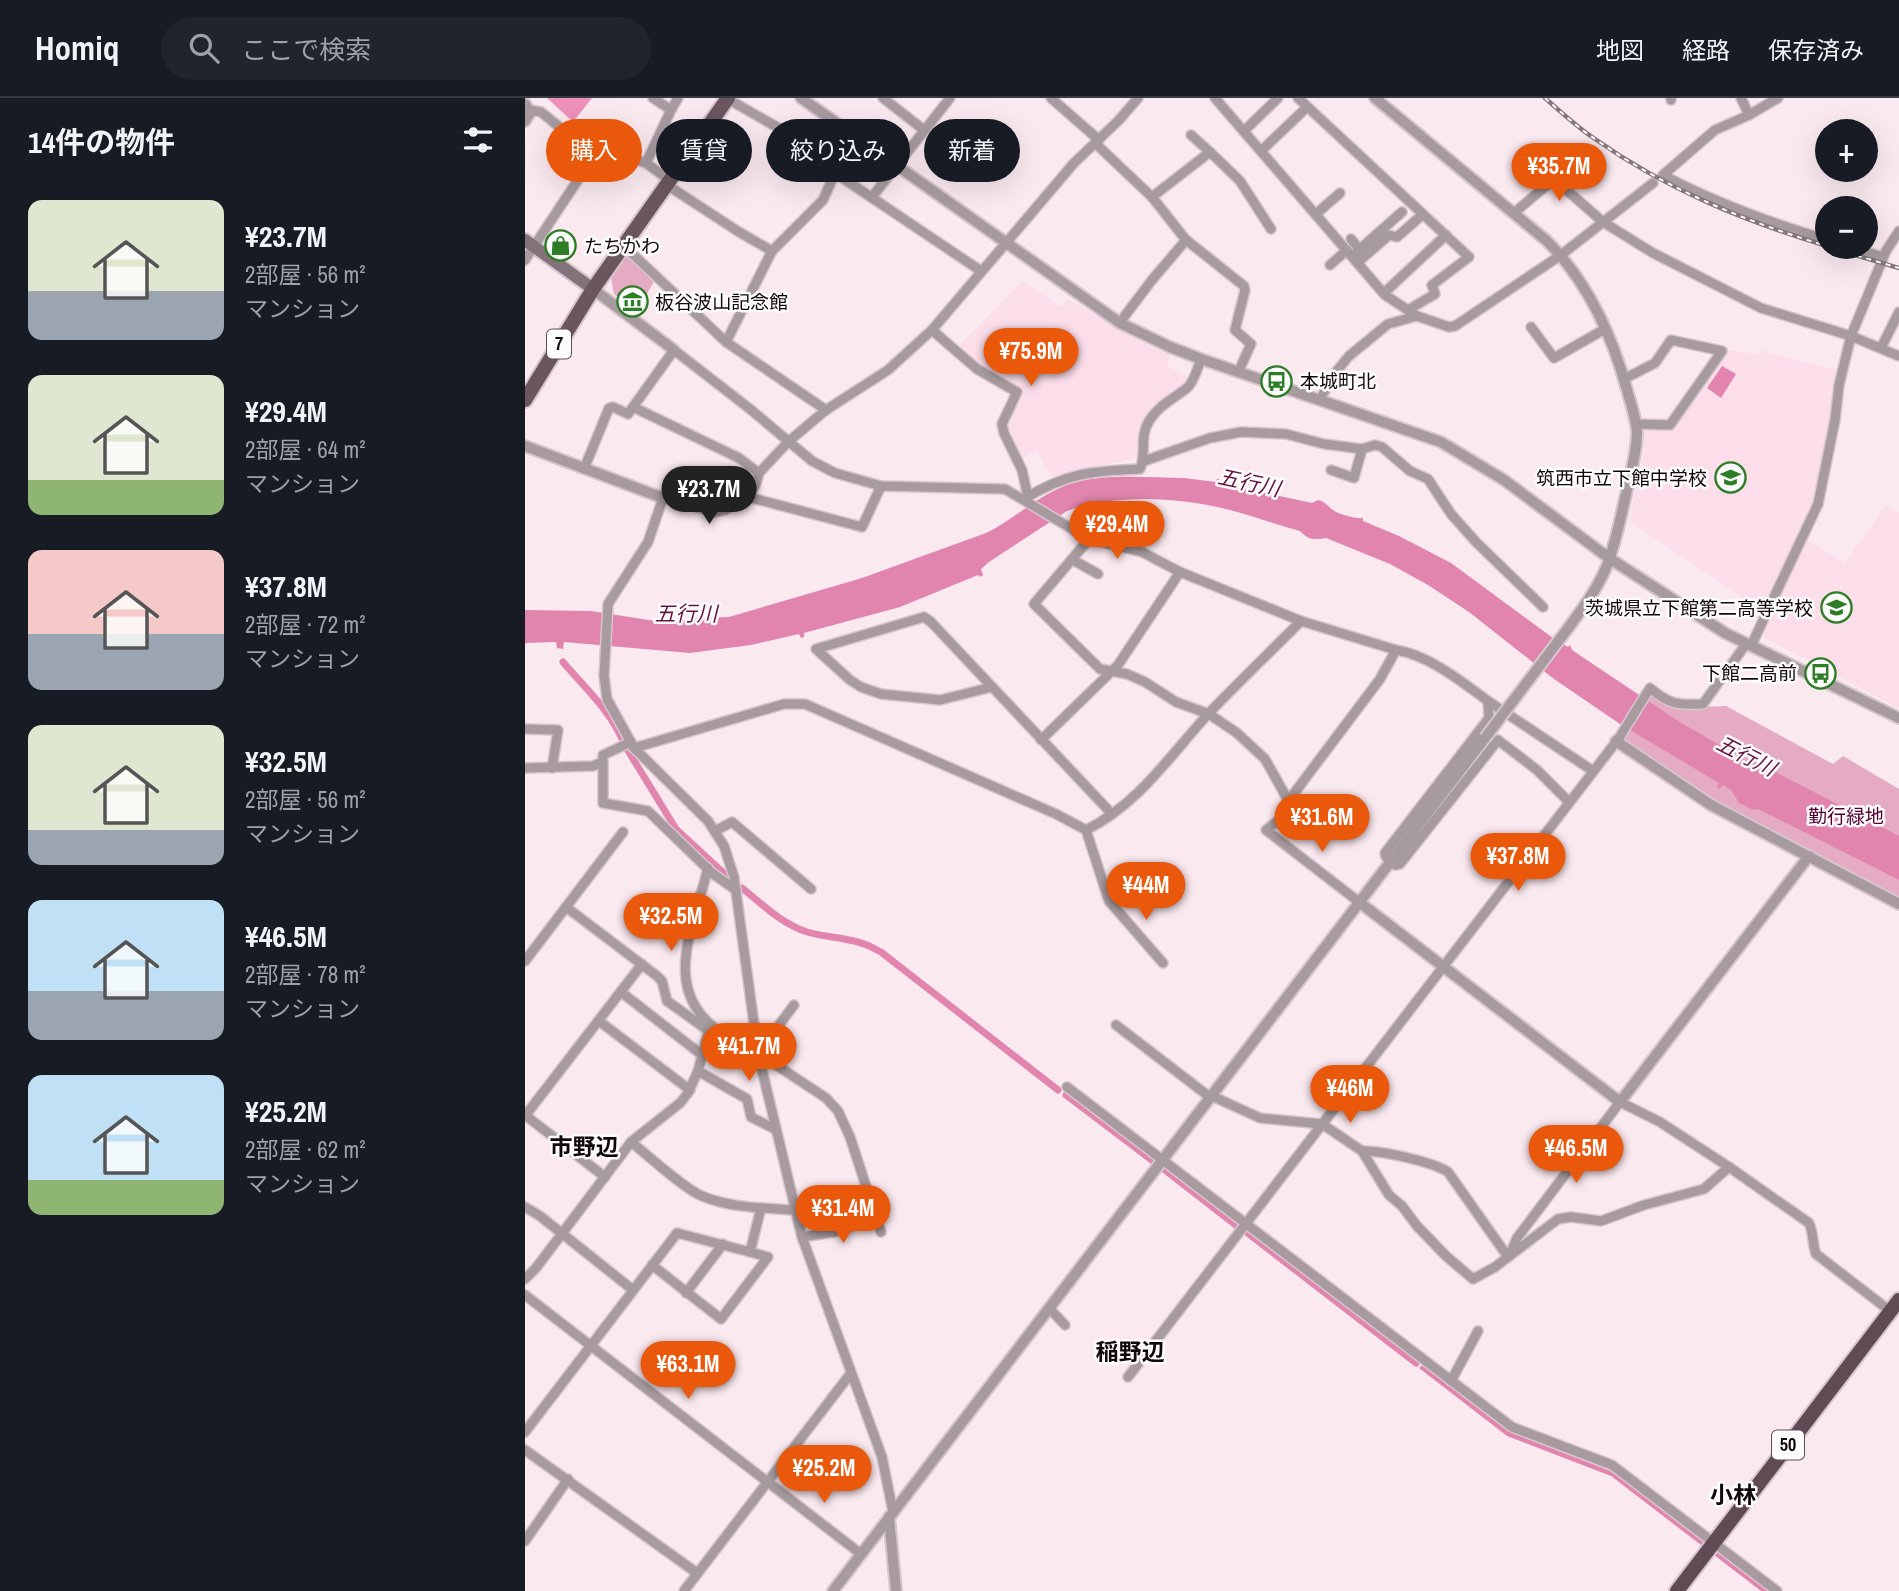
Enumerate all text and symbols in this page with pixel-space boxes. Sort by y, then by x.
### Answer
search box [161,17,651,80]
text: Homiq [35,26,119,70]
icon: search [185,29,223,67]
text: ここで検索 [241,32,371,67]
text: 地図 [1596,34,1644,66]
text: 経路 [1682,34,1730,66]
text: 保存済み [1768,34,1864,66]
chip: 購入 [546,119,642,182]
chip: 賃貸 [656,119,752,182]
chip: 絞り込み [766,119,910,182]
chip: 新着 [924,119,1020,182]
map controls [1815,119,1878,259]
button: + [1815,119,1878,182]
icon: filters [459,121,497,159]
text: 14件の物件 [28,122,175,162]
pin: ¥35.7M [1502,144,1616,203]
text: ¥35.7M [1528,150,1590,181]
button: − [1815,196,1878,259]
text: ¥23.7M [245,216,327,256]
icon: home [84,228,168,312]
shop icon: たちかわ [544,229,578,263]
place label: たちかわ [584,233,660,259]
text: 2部屋 · 56 m² [245,259,365,290]
museum icon: 板谷波山記念館 [615,285,649,319]
place label: 板谷波山記念館 [655,289,788,315]
text: マンション [245,293,360,324]
pin: ¥75.9M [974,328,1088,388]
road number: 7 [547,330,571,358]
text: ¥75.9M [1000,335,1062,366]
bus stop icon: 本城町北 [1260,364,1294,398]
place label: 本城町北 [1300,368,1376,394]
text: ¥29.4M [245,391,327,431]
icon: home [84,403,168,487]
text: 2部屋 · 64 m² [245,434,365,465]
school or university icon: 筑西市立下館中学校 [1713,461,1747,495]
water label: 五行川 [1215,462,1285,504]
place label: 筑西市立下館中学校 [1536,465,1707,491]
pin: ¥23.7M [652,466,766,526]
text: マンション [245,468,360,499]
text: ¥23.7M [678,473,740,504]
pin: ¥29.4M [1060,502,1174,561]
text: ¥29.4M [1086,508,1148,539]
text: ¥37.8M [245,566,327,606]
icon: home [84,578,168,662]
school or university icon: 茨城県立下館第二高等学校 [1819,591,1853,625]
place label: 茨城県立下館第二高等学校 [1585,595,1813,621]
water label: 五行川 [655,599,719,628]
text: 2部屋 · 72 m² [245,609,365,640]
text: マンション [245,643,360,674]
bus stop icon: 下館二高前 [1803,656,1837,690]
place label: 下館二高前 [1702,660,1797,686]
water label: 五行川 [1712,728,1783,784]
text: ¥32.5M [245,741,327,781]
icon: home [84,753,168,837]
text: 2部屋 · 56 m² [245,784,365,815]
pin: ¥31.6M [1265,794,1379,854]
text: ¥31.6M [1291,801,1353,832]
park label: 勤行緑地 [1808,803,1884,829]
text: マンション [245,818,360,849]
pin: ¥37.8M [1461,834,1575,893]
text: ¥37.8M [1487,840,1549,871]
pin: ¥44M [1105,862,1187,922]
text: ¥44M [1122,869,1170,900]
pin: ¥32.5M [614,894,728,953]
text: ¥32.5M [640,900,702,931]
text: ¥46.5M [245,916,327,956]
icon: home [84,928,168,1012]
text: 2部屋 · 78 m² [245,959,365,990]
text: マンション [245,993,360,1024]
pin: ¥41.7M [692,1024,806,1083]
text: ¥41.7M [718,1030,780,1061]
pin: ¥46M [1309,1066,1391,1125]
text: ¥46M [1326,1072,1374,1103]
text: ¥25.2M [245,1091,327,1131]
icon: home [84,1103,168,1187]
pin: ¥46.5M [1519,1126,1633,1185]
district label: 市野辺 [550,1131,619,1162]
text: ¥46.5M [1545,1132,1607,1163]
text: 2部屋 · 62 m² [245,1134,365,1165]
text: マンション [245,1168,360,1199]
pin: ¥31.4M [786,1186,900,1245]
text: ¥31.4M [812,1192,874,1223]
district label: 稲野辺 [1096,1336,1165,1367]
pin: ¥63.1M [631,1342,745,1401]
text: ¥63.1M [657,1348,719,1379]
road number: 50 [1772,1430,1804,1460]
pin: ¥25.2M [767,1446,881,1505]
text: ¥25.2M [793,1452,855,1483]
district label: 小林 [1710,1479,1756,1510]

